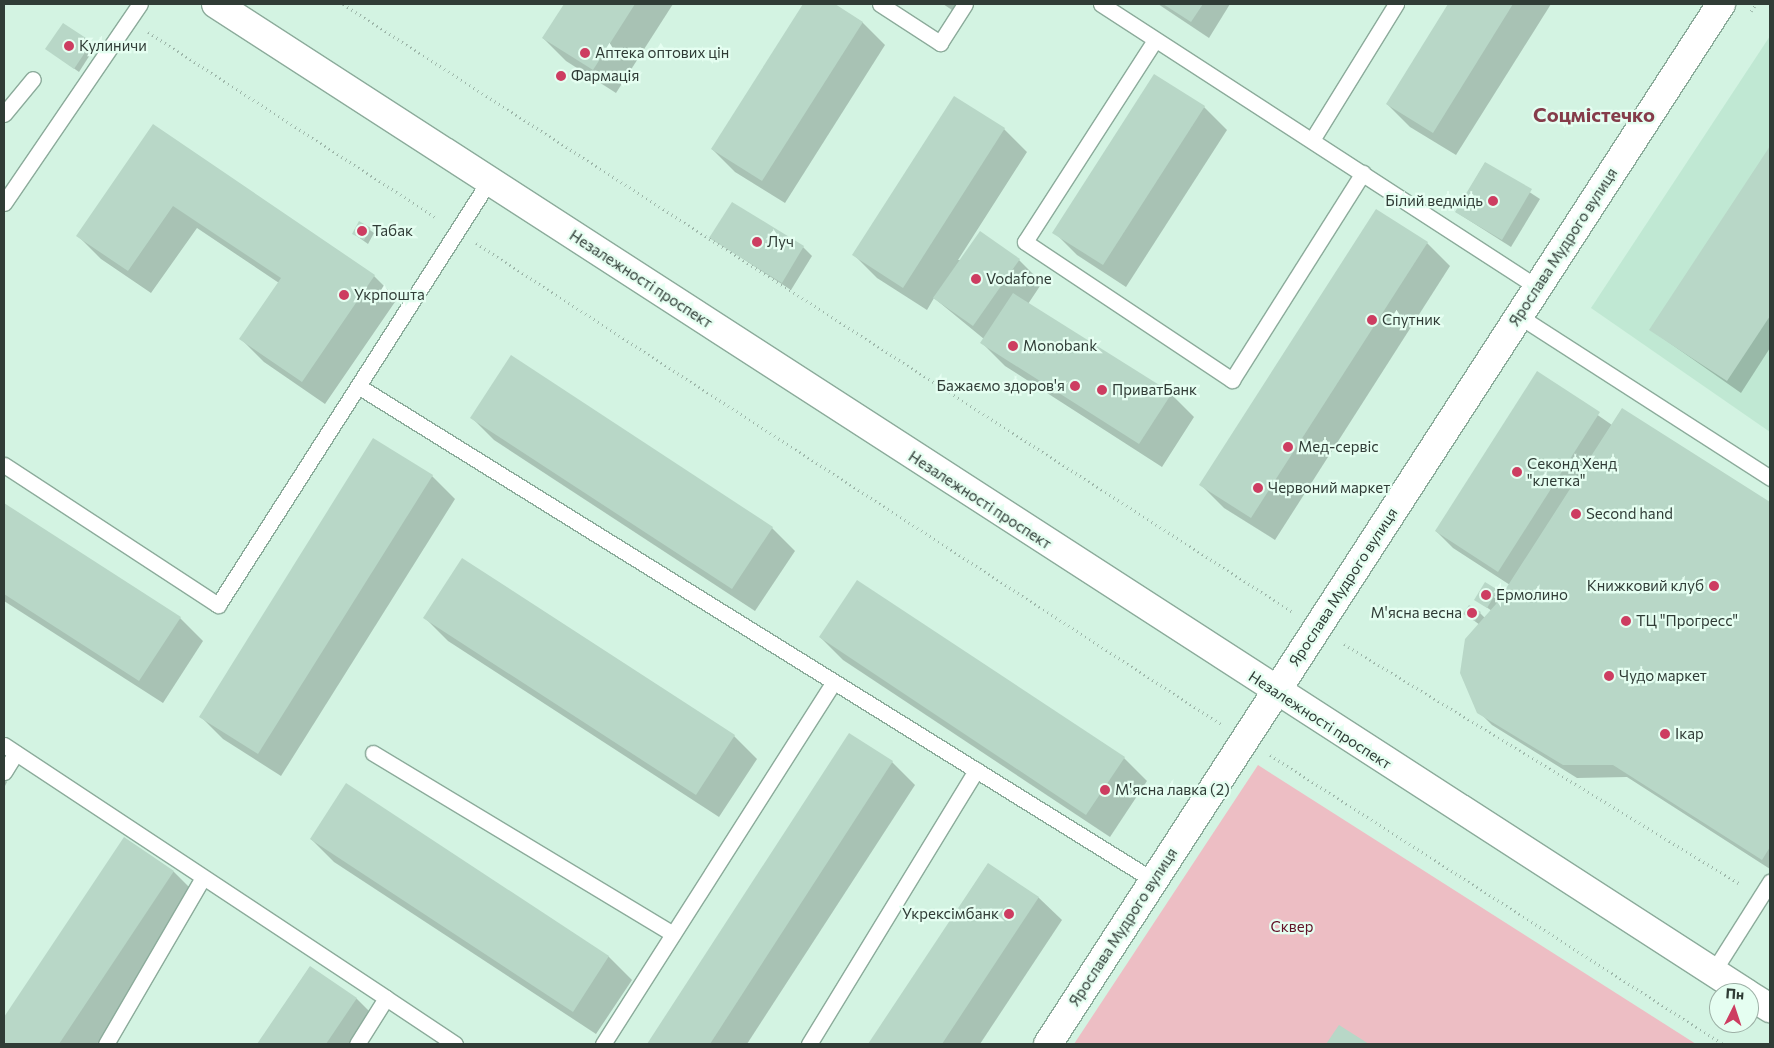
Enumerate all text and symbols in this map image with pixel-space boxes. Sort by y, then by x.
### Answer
place label: Кулиничи [79,37,147,55]
marker: Кулиничи [63,40,75,52]
place label: Аптека оптових цін [595,44,729,62]
marker: Аптека оптових цін [579,47,591,59]
place label: Фармація [571,67,639,85]
marker: Фармація [555,70,567,82]
district label: Соцмістечко [1533,102,1655,126]
street label: Ярослава Мудрого вулиця [1505,164,1621,330]
place label: Білий ведмідь [1385,192,1483,210]
marker: Білий ведмідь [1487,195,1499,207]
place label: Табак [372,222,413,240]
marker: Табак [356,225,368,237]
street label: Незалежності проспект [566,226,716,332]
place label: Луч [767,233,794,251]
marker: Луч [751,236,763,248]
place label: Vodafone [986,270,1052,288]
marker: Vodafone [970,273,982,285]
place label: Укрпошта [354,286,425,304]
marker: Укрпошта [338,289,350,301]
place label: Спутник [1382,311,1441,329]
marker: Спутник [1366,314,1378,326]
place label: Monobank [1023,337,1097,355]
marker: Monobank [1007,340,1019,352]
place label: Бажаємо здоров'я [937,377,1065,395]
marker: Бажаємо здоров'я [1069,380,1081,392]
place label: ПриватБанк [1112,381,1197,399]
marker: ПриватБанк [1096,384,1108,396]
place label: Мед-сервіс [1298,438,1379,456]
marker: Мед-сервіс [1282,441,1294,453]
street label: Незалежності проспект [905,447,1055,553]
place label: Секонд Хенд "клетка" [1527,454,1617,489]
marker: Секонд Хенд "клетка" [1511,466,1523,478]
place label: Червоний маркет [1268,479,1390,497]
marker: Червоний маркет [1252,482,1264,494]
street label: Ярослава Мудрого вулиця [1285,504,1401,670]
place label: Second hand [1586,505,1673,523]
marker: Second hand [1570,508,1582,520]
place label: Книжковий клуб [1587,577,1704,595]
marker: Книжковий клуб [1708,580,1720,592]
place label: Ермолино [1496,586,1568,604]
marker: Ермолино [1480,589,1492,601]
place label: М'ясна весна [1371,604,1462,622]
marker: М'ясна весна [1466,607,1478,619]
place label: ТЦ "Прогресс" [1636,612,1738,630]
marker: ТЦ "Прогресс" [1620,615,1632,627]
street label: Незалежності проспект [1245,667,1395,773]
place label: Чудо маркет [1619,667,1707,685]
marker: Чудо маркет [1603,670,1615,682]
place label: Ікар [1675,725,1704,743]
marker: Ікар [1659,728,1671,740]
place label: М'ясна лавка (2) [1115,781,1230,799]
marker: М'ясна лавка (2) [1099,784,1111,796]
street label: Ярослава Мудрого вулиця [1065,844,1181,1010]
place label: Укрексімбанк [902,905,999,923]
marker: Укрексімбанк [1003,908,1015,920]
park label: Сквер [1271,918,1313,936]
north arrow [1709,983,1759,1033]
text: Пн [1725,984,1745,1003]

